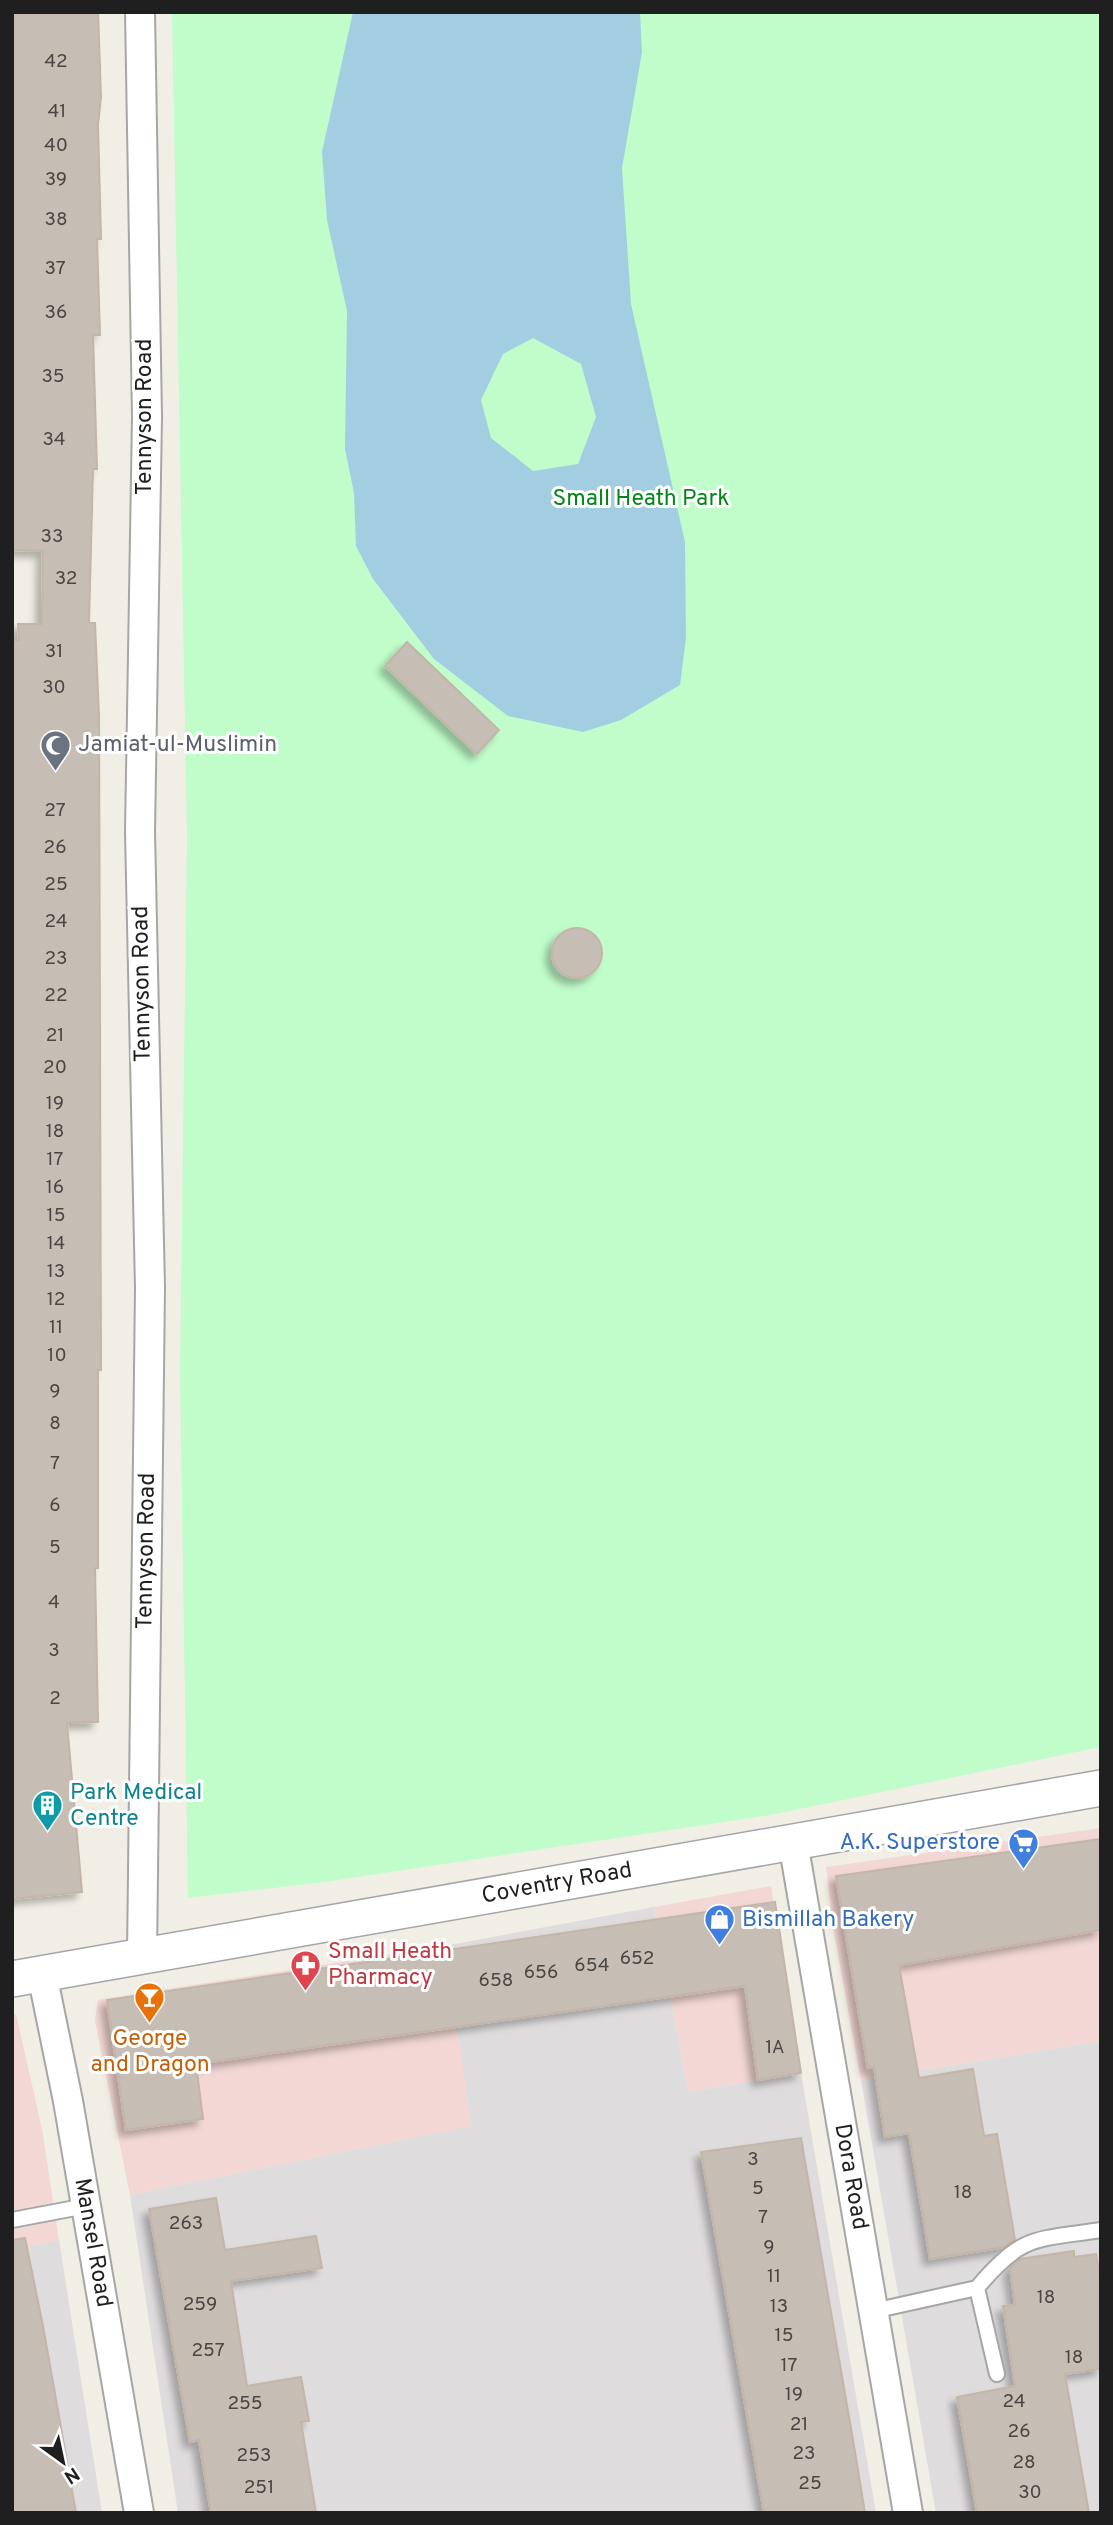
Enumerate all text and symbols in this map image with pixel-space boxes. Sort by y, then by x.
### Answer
house number: 42 [44,50,68,74]
house number: 41 [48,100,66,124]
house number: 40 [44,134,68,158]
house number: 39 [45,168,67,192]
house number: 38 [44,208,68,232]
house number: 37 [44,257,66,281]
house number: 36 [45,301,67,325]
street label: Tennyson Road [131,339,160,495]
house number: 35 [41,365,65,389]
house number: 34 [42,428,66,452]
park label: Small Heath Park [552,485,730,514]
house number: 33 [41,525,63,549]
house number: 32 [55,567,77,591]
house number: 31 [45,640,63,664]
house number: 30 [42,676,66,700]
mosque icon: Jamiat-ul-Muslimin [38,728,72,772]
place label: Jamiat-ul-Muslimin [78,731,277,760]
house number: 27 [44,799,66,823]
house number: 26 [44,836,66,860]
house number: 25 [44,873,68,897]
street label: Tennyson Road [127,905,159,1063]
house number: 24 [44,910,68,934]
house number: 23 [44,947,68,971]
house number: 22 [44,984,68,1008]
house number: 21 [46,1024,64,1048]
house number: 20 [43,1056,67,1080]
house number: 19 [46,1092,64,1116]
house number: 18 [46,1120,64,1144]
house number: 17 [47,1148,64,1172]
house number: 16 [46,1176,64,1200]
house number: 15 [47,1204,65,1228]
house number: 14 [47,1232,65,1256]
house number: 13 [47,1260,65,1284]
house number: 12 [47,1288,65,1312]
house number: 11 [49,1316,63,1340]
house number: 10 [47,1344,67,1368]
house number: 9 [49,1380,61,1404]
house number: 8 [49,1412,61,1436]
house number: 7 [50,1452,60,1476]
street label: Tennyson Road [131,1472,163,1630]
house number: 6 [49,1494,61,1518]
house number: 5 [49,1536,61,1560]
house number: 4 [48,1591,60,1615]
house number: 3 [48,1639,60,1663]
house number: 2 [49,1687,61,1711]
place label: Park Medical Centre [70,1779,202,1834]
building icon: Park Medical Centre [30,1789,64,1833]
supermarket icon: A.K. Superstore [1006,1826,1040,1870]
place label: A.K. Superstore [839,1829,1000,1858]
street label: Coventry Road [479,1856,635,1912]
shop icon: Bismillah Bakery [702,1903,736,1947]
place label: Bismillah Bakery [742,1906,914,1935]
place label: Small Heath Pharmacy [328,1938,452,1993]
house number: 652 [620,1947,654,1971]
pharmacy icon: Small Heath Pharmacy [288,1948,322,1992]
house number: 654 [574,1954,610,1978]
house number: 656 [524,1961,558,1985]
house number: 658 [479,1969,513,1993]
bar icon: George and Dragon [133,1981,167,2025]
place label: George and Dragon [90,2025,210,2080]
house number: 1A [765,2036,785,2060]
street label: Dora Road [826,2122,874,2232]
house number: 3 [747,2148,759,2172]
street label: Mansel Road [66,2176,118,2310]
house number: 5 [752,2177,764,2201]
house number: 18 [954,2181,972,2205]
house number: 7 [758,2206,768,2230]
house number: 263 [169,2212,203,2236]
house number: 9 [763,2236,775,2260]
house number: 11 [767,2265,781,2289]
house number: 18 [1037,2286,1055,2310]
house number: 259 [183,2293,217,2317]
house number: 13 [770,2295,788,2319]
house number: 15 [775,2324,793,2348]
house number: 257 [191,2339,225,2363]
house number: 18 [1065,2346,1083,2370]
house number: 17 [781,2354,798,2378]
house number: 19 [785,2383,803,2407]
house number: 24 [1002,2390,1026,2414]
house number: 255 [227,2392,263,2416]
house number: 21 [790,2413,808,2437]
house number: 26 [1008,2420,1030,2444]
north arrow [28,2427,98,2497]
house number: 23 [792,2442,816,2466]
house number: 253 [237,2444,271,2468]
house number: 28 [1012,2451,1036,2475]
text: N [59,2461,83,2488]
house number: 25 [798,2472,822,2496]
house number: 251 [244,2476,274,2500]
house number: 30 [1018,2481,1042,2505]

